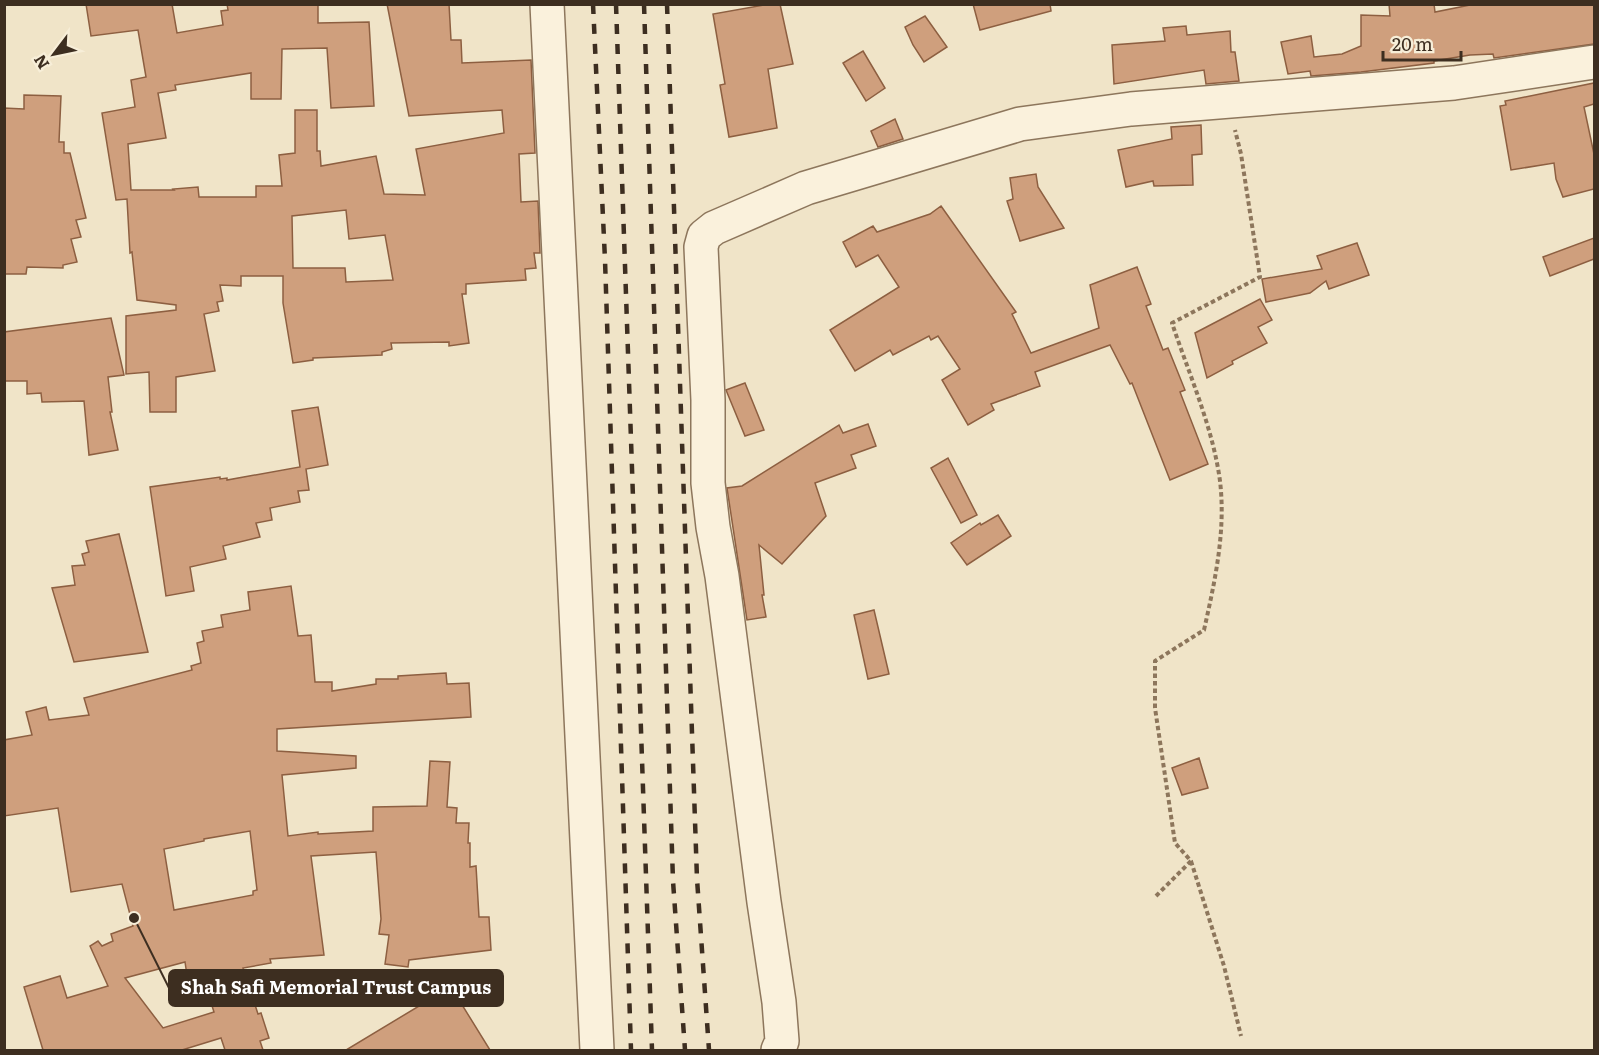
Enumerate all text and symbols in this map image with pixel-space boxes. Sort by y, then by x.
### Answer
north arrow [24,24,84,84]
scale bar [1383,24,1461,62]
text: 20 m [1392,30,1433,57]
text: N [27,50,54,75]
callout: Shah Safi Memorial Trust Campus [169,970,503,1006]
text: Shah Safi Memorial Trust Campus [181,973,491,1000]

